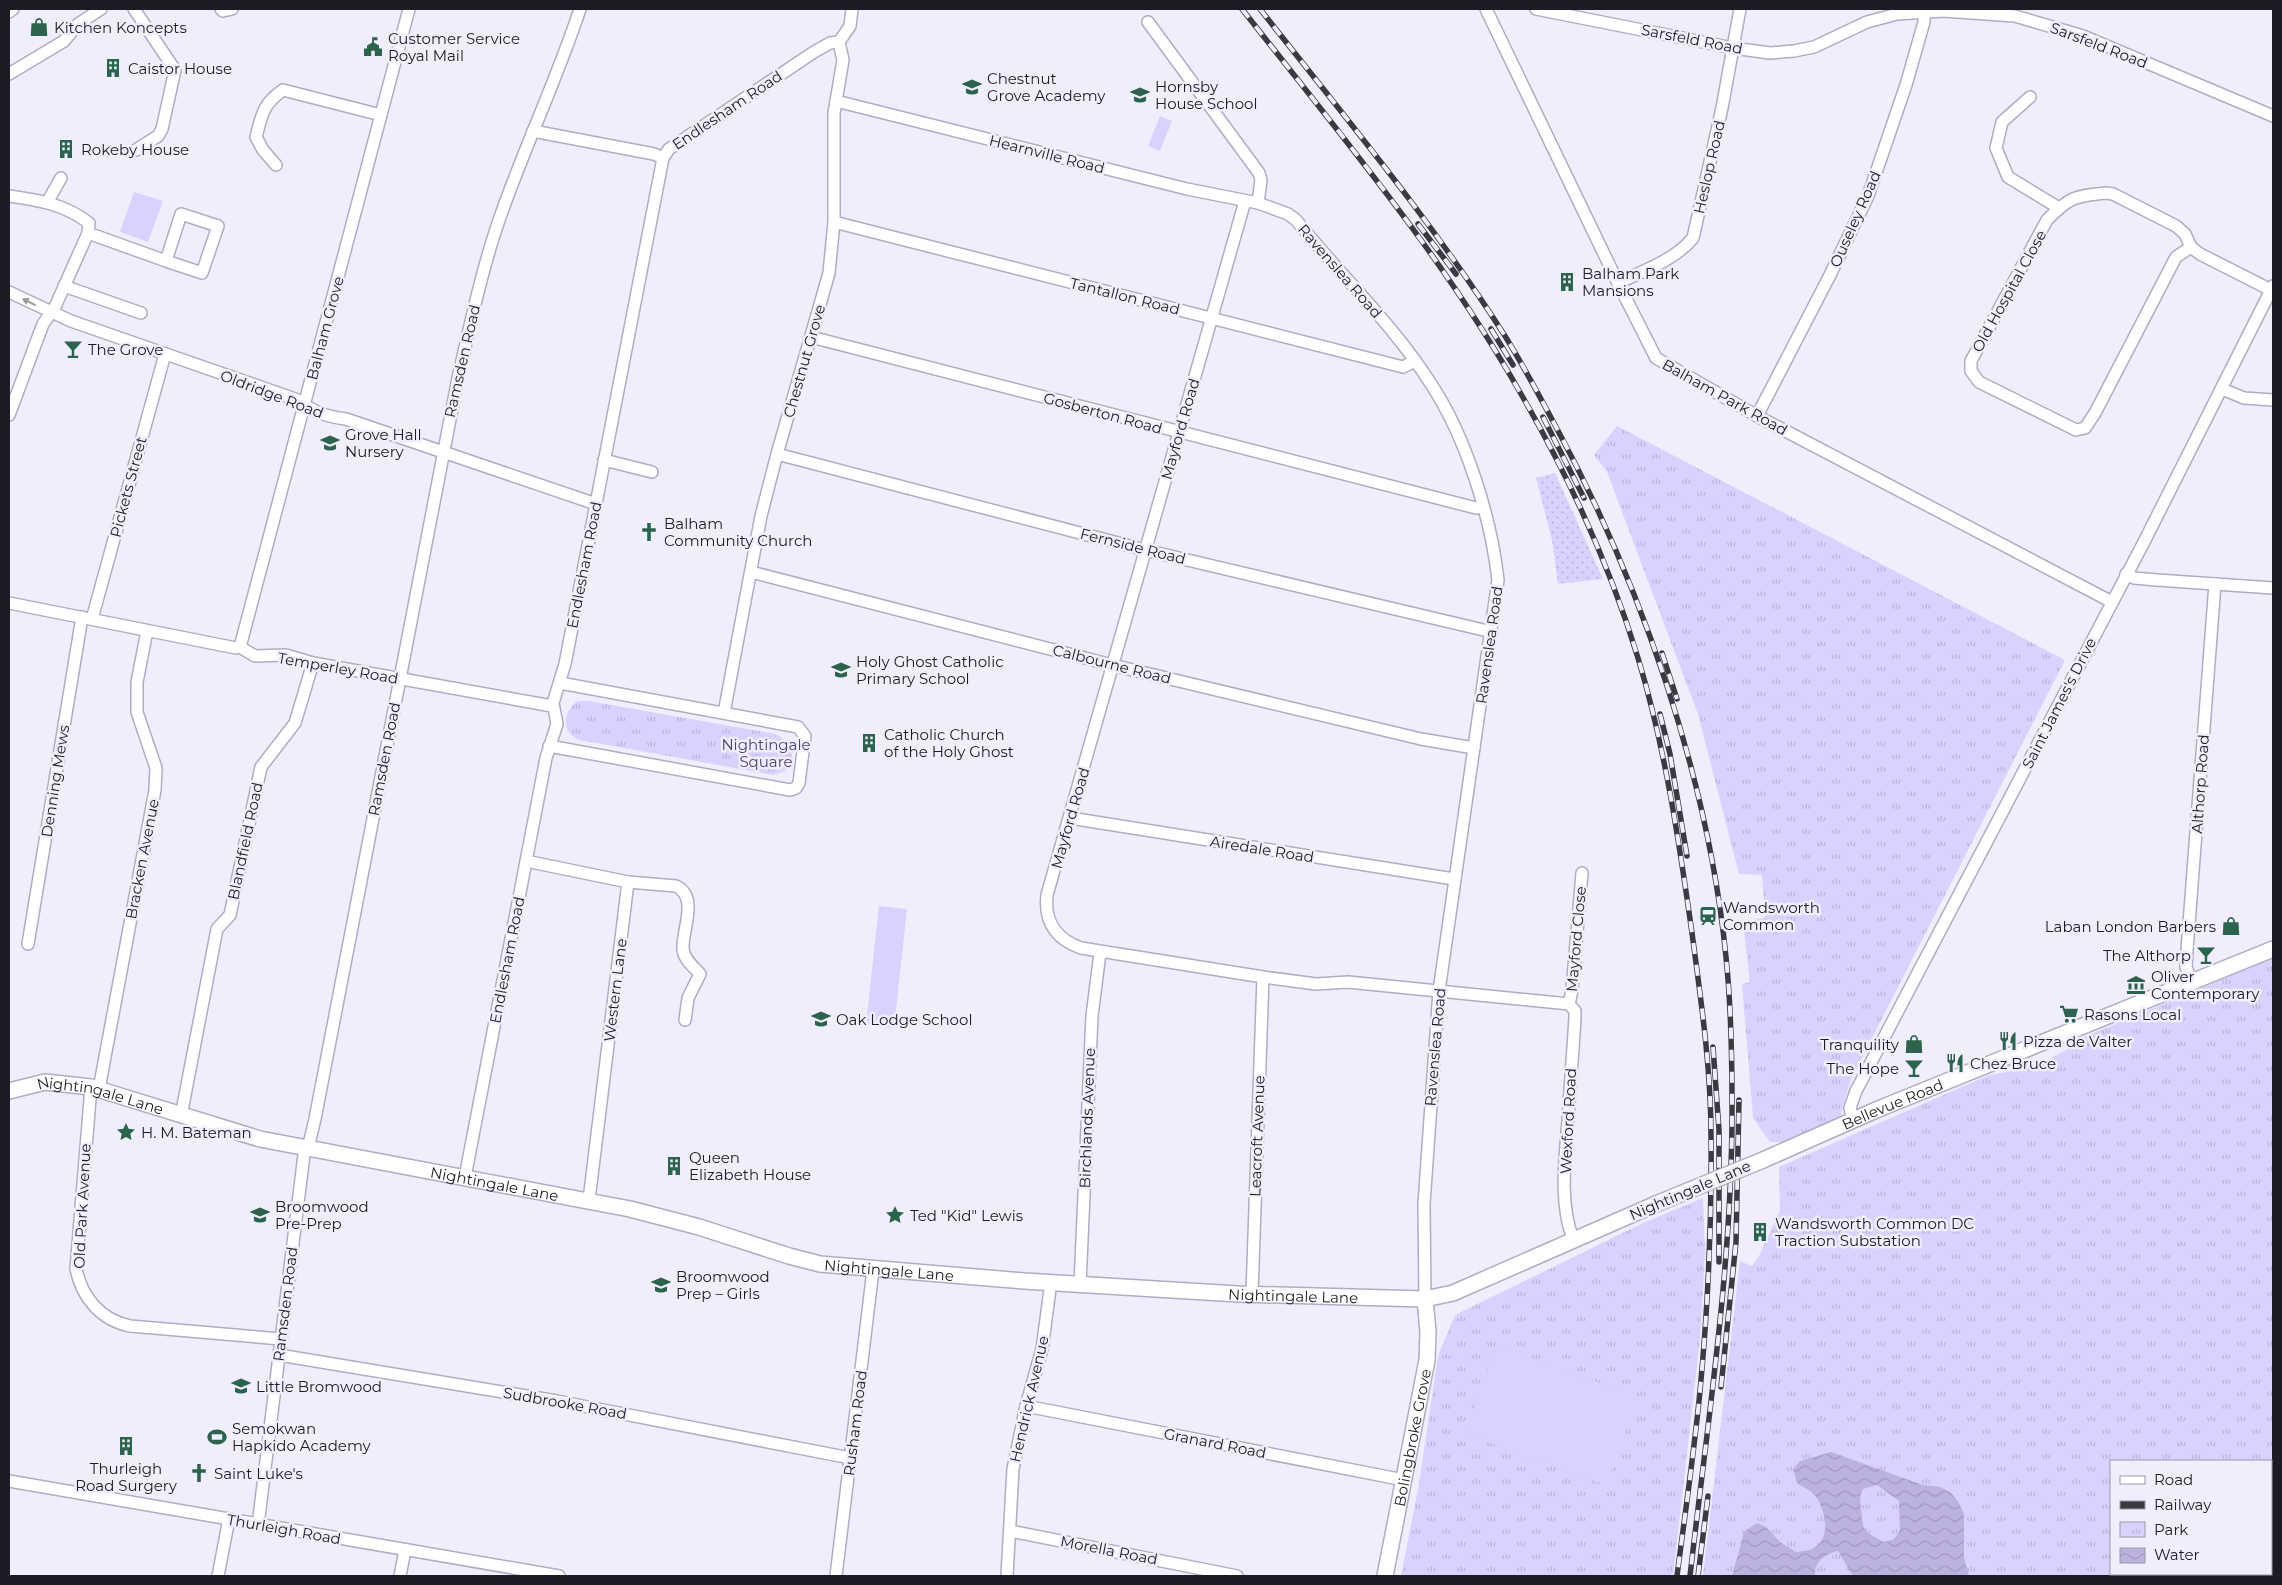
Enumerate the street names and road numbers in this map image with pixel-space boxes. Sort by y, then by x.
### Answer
street label: Sarsfeld Road [2048,18,2150,72]
street label: Sarsfeld Road [1640,20,1744,58]
street label: Endlesham Road [668,66,786,154]
street label: Heslop Road [1689,118,1729,216]
street label: Hearnville Road [987,130,1107,178]
street label: Ouseley Road [1825,168,1885,270]
street label: Ravenslea Road [1294,220,1386,322]
street label: Old Hospital Close [1968,227,2050,355]
street label: Tantallon Road [1068,273,1182,319]
street label: Balham Grove [302,274,348,382]
street label: Chestnut Grove [779,302,829,420]
street label: Ramsden Road [440,303,484,419]
street label: Balham Park Road [1659,355,1791,439]
street label: Oldridge Road [218,366,326,422]
street label: Mayford Road [1156,376,1204,482]
street label: Gosberton Road [1041,388,1165,438]
street label: Pickets Street [105,435,151,539]
street label: Endlesham Road [562,500,606,630]
street label: Fernside Road [1078,524,1188,568]
street label: Ravenslea Road [1471,585,1507,705]
street label: Saint James's Drive [2018,634,2100,772]
street label: Calbourne Road [1051,640,1173,688]
street label: Temperley Road [276,648,400,688]
street label: Ramsden Road [364,701,404,817]
street label: Denning Mews [37,723,73,839]
street label: Althorp Road [2187,734,2213,834]
street label: Mayford Road [1046,765,1094,871]
street label: Blandfield Road [223,780,267,902]
street label: Bracken Avenue [121,797,163,921]
street label: Airedale Road [1209,831,1315,867]
street label: Mayford Close [1562,885,1590,993]
street label: Endlesham Road [485,895,529,1025]
street label: Western Lane [599,937,631,1043]
street label: Ravenslea Road [1420,987,1450,1107]
street label: Birchlands Avenue [1075,1047,1099,1189]
street label: Wexford Road [1556,1067,1580,1175]
street label: Nightingale Lane [35,1072,166,1118]
street label: Bellevue Road [1839,1074,1946,1133]
street label: Leacroft Avenue [1245,1075,1269,1197]
street label: Old Park Avenue [69,1143,95,1269]
street label: Nightingale Lane [1626,1156,1754,1224]
street label: Nightingale Lane [429,1162,560,1205]
street label: Ramsden Road [269,1246,301,1362]
street label: Nightingale Lane [824,1255,955,1285]
street label: Nightingale Lane [1228,1284,1358,1307]
street label: Hendrick Avenue [1005,1334,1053,1464]
street label: Bolingbroke Grove [1389,1367,1435,1508]
street label: Rusham Road [839,1369,871,1477]
street label: Sudbrooke Road [502,1383,628,1423]
street label: Granard Road [1162,1424,1268,1462]
street label: Thurleigh Road [226,1510,342,1548]
street label: Morella Road [1059,1531,1159,1569]

